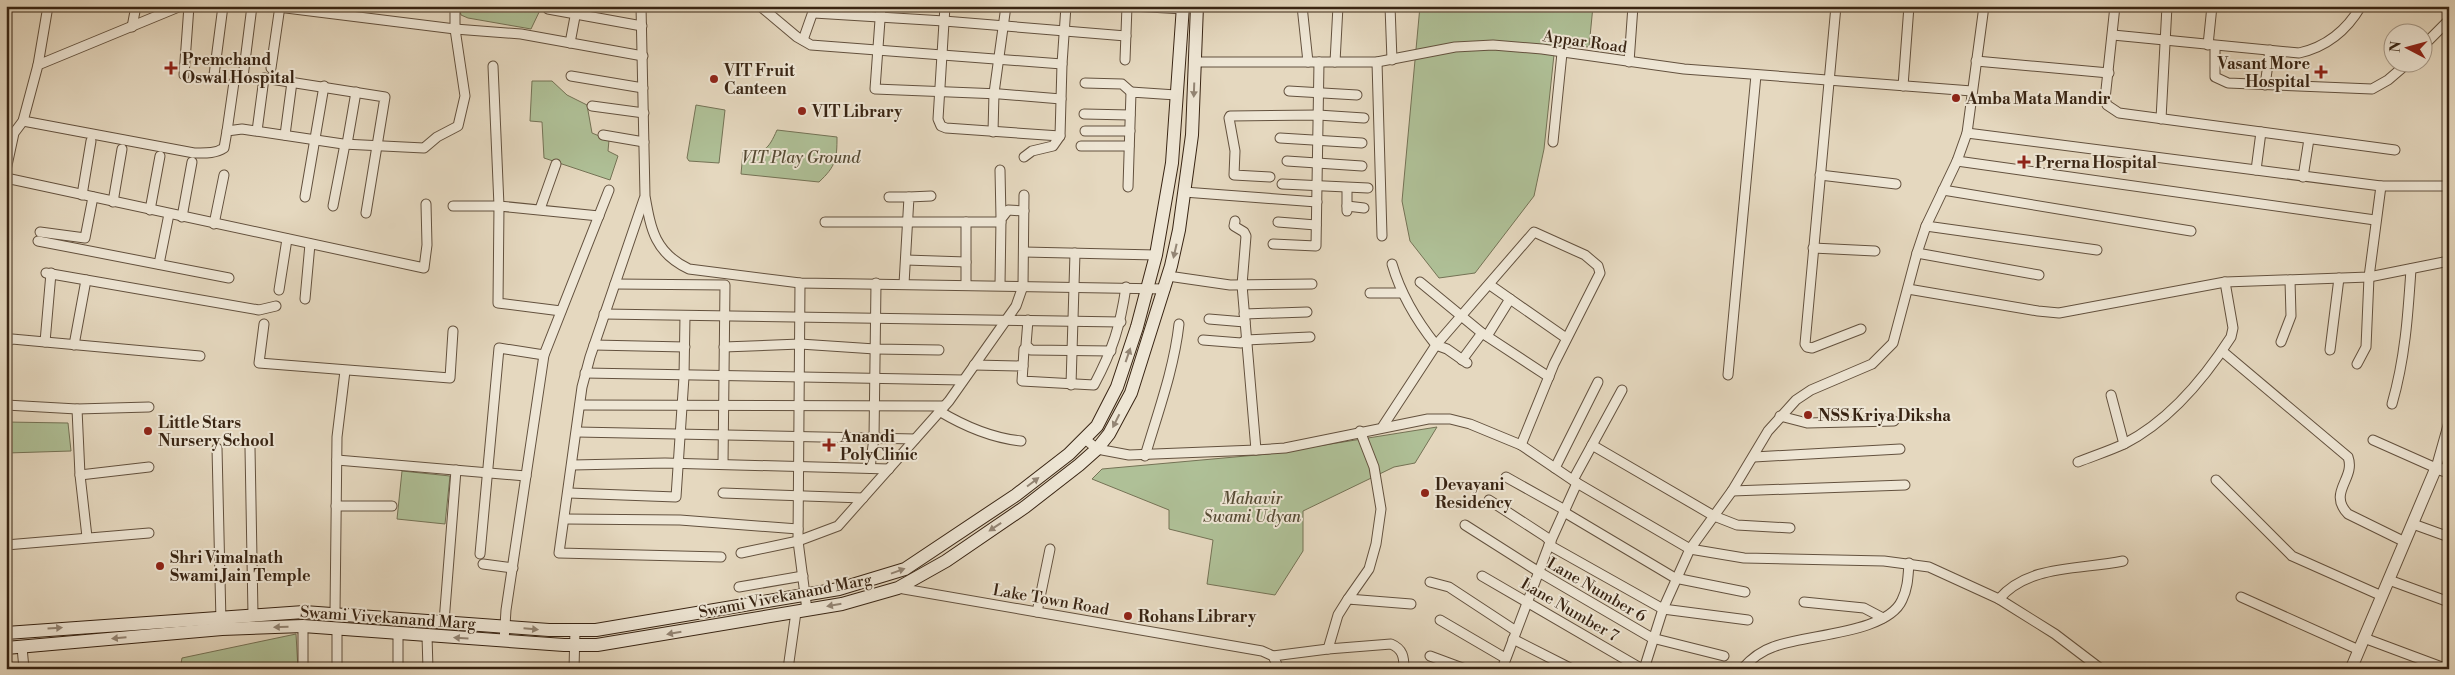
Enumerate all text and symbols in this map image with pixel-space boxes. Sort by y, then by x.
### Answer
north arrow [2382,22,2432,72]
street label: Appar Road [1540,26,1628,58]
text: N [2387,40,2406,53]
place label: Premchand Oswal Hospital [182,50,296,88]
place label: Vasant More Hospital [2217,54,2311,92]
marker: Premchand Oswal Hospital [164,61,178,75]
place label: VIT Fruit Canteen [723,61,795,99]
marker: Vasant More Hospital [2314,65,2328,79]
marker: VIT Fruit Canteen [708,73,720,85]
one-way arrow [1190,82,1198,98]
place label: Amba Mata Mandir [1965,89,2111,109]
marker: Amba Mata Mandir [1950,92,1962,104]
place label: VIT Library [811,102,903,122]
marker: VIT Library [796,105,808,117]
park label: VIT Play Ground [742,148,861,168]
place label: Prerna Hospital [2035,153,2158,173]
marker: Prerna Hospital [2017,155,2031,169]
one-way arrow [1171,243,1179,259]
one-way arrow [1124,347,1132,362]
place label: NSS Kriya Diksha [1818,406,1951,426]
marker: NSS Kriya Diksha [1802,409,1814,421]
place label: Little Stars Nursery School [158,413,275,451]
one-way arrow [1112,414,1120,428]
marker: Little Stars Nursery School [142,425,154,437]
place label: Anandi PolyClinic [839,427,918,465]
marker: Anandi PolyClinic [822,438,836,452]
place label: Devayani Residency [1435,475,1513,513]
one-way arrow [1026,477,1040,487]
marker: Devayani Residency [1419,487,1431,499]
park label: Mahavir Swami Udyan [1203,489,1302,527]
one-way arrow [989,522,1002,532]
place label: Shri Vimalnath Swami Jain Temple [170,548,311,586]
street label: Lane Number 6 [1543,553,1650,627]
marker: Shri Vimalnath Swami Jain Temple [154,560,166,572]
one-way arrow [890,567,905,574]
street label: Swami Vivekanand Marg [697,569,874,623]
street label: Lane Number 7 [1517,574,1622,646]
street label: Lake Town Road [991,580,1111,620]
street label: Swami Vivekanand Marg [299,602,477,634]
one-way arrow [826,602,842,610]
place label: Rohans Library [1138,607,1257,627]
marker: Rohans Library [1122,610,1134,622]
one-way arrow [273,623,289,631]
one-way arrow [47,624,63,632]
one-way arrow [524,625,540,633]
one-way arrow [666,629,682,637]
one-way arrow [111,634,127,642]
one-way arrow [452,634,468,642]

